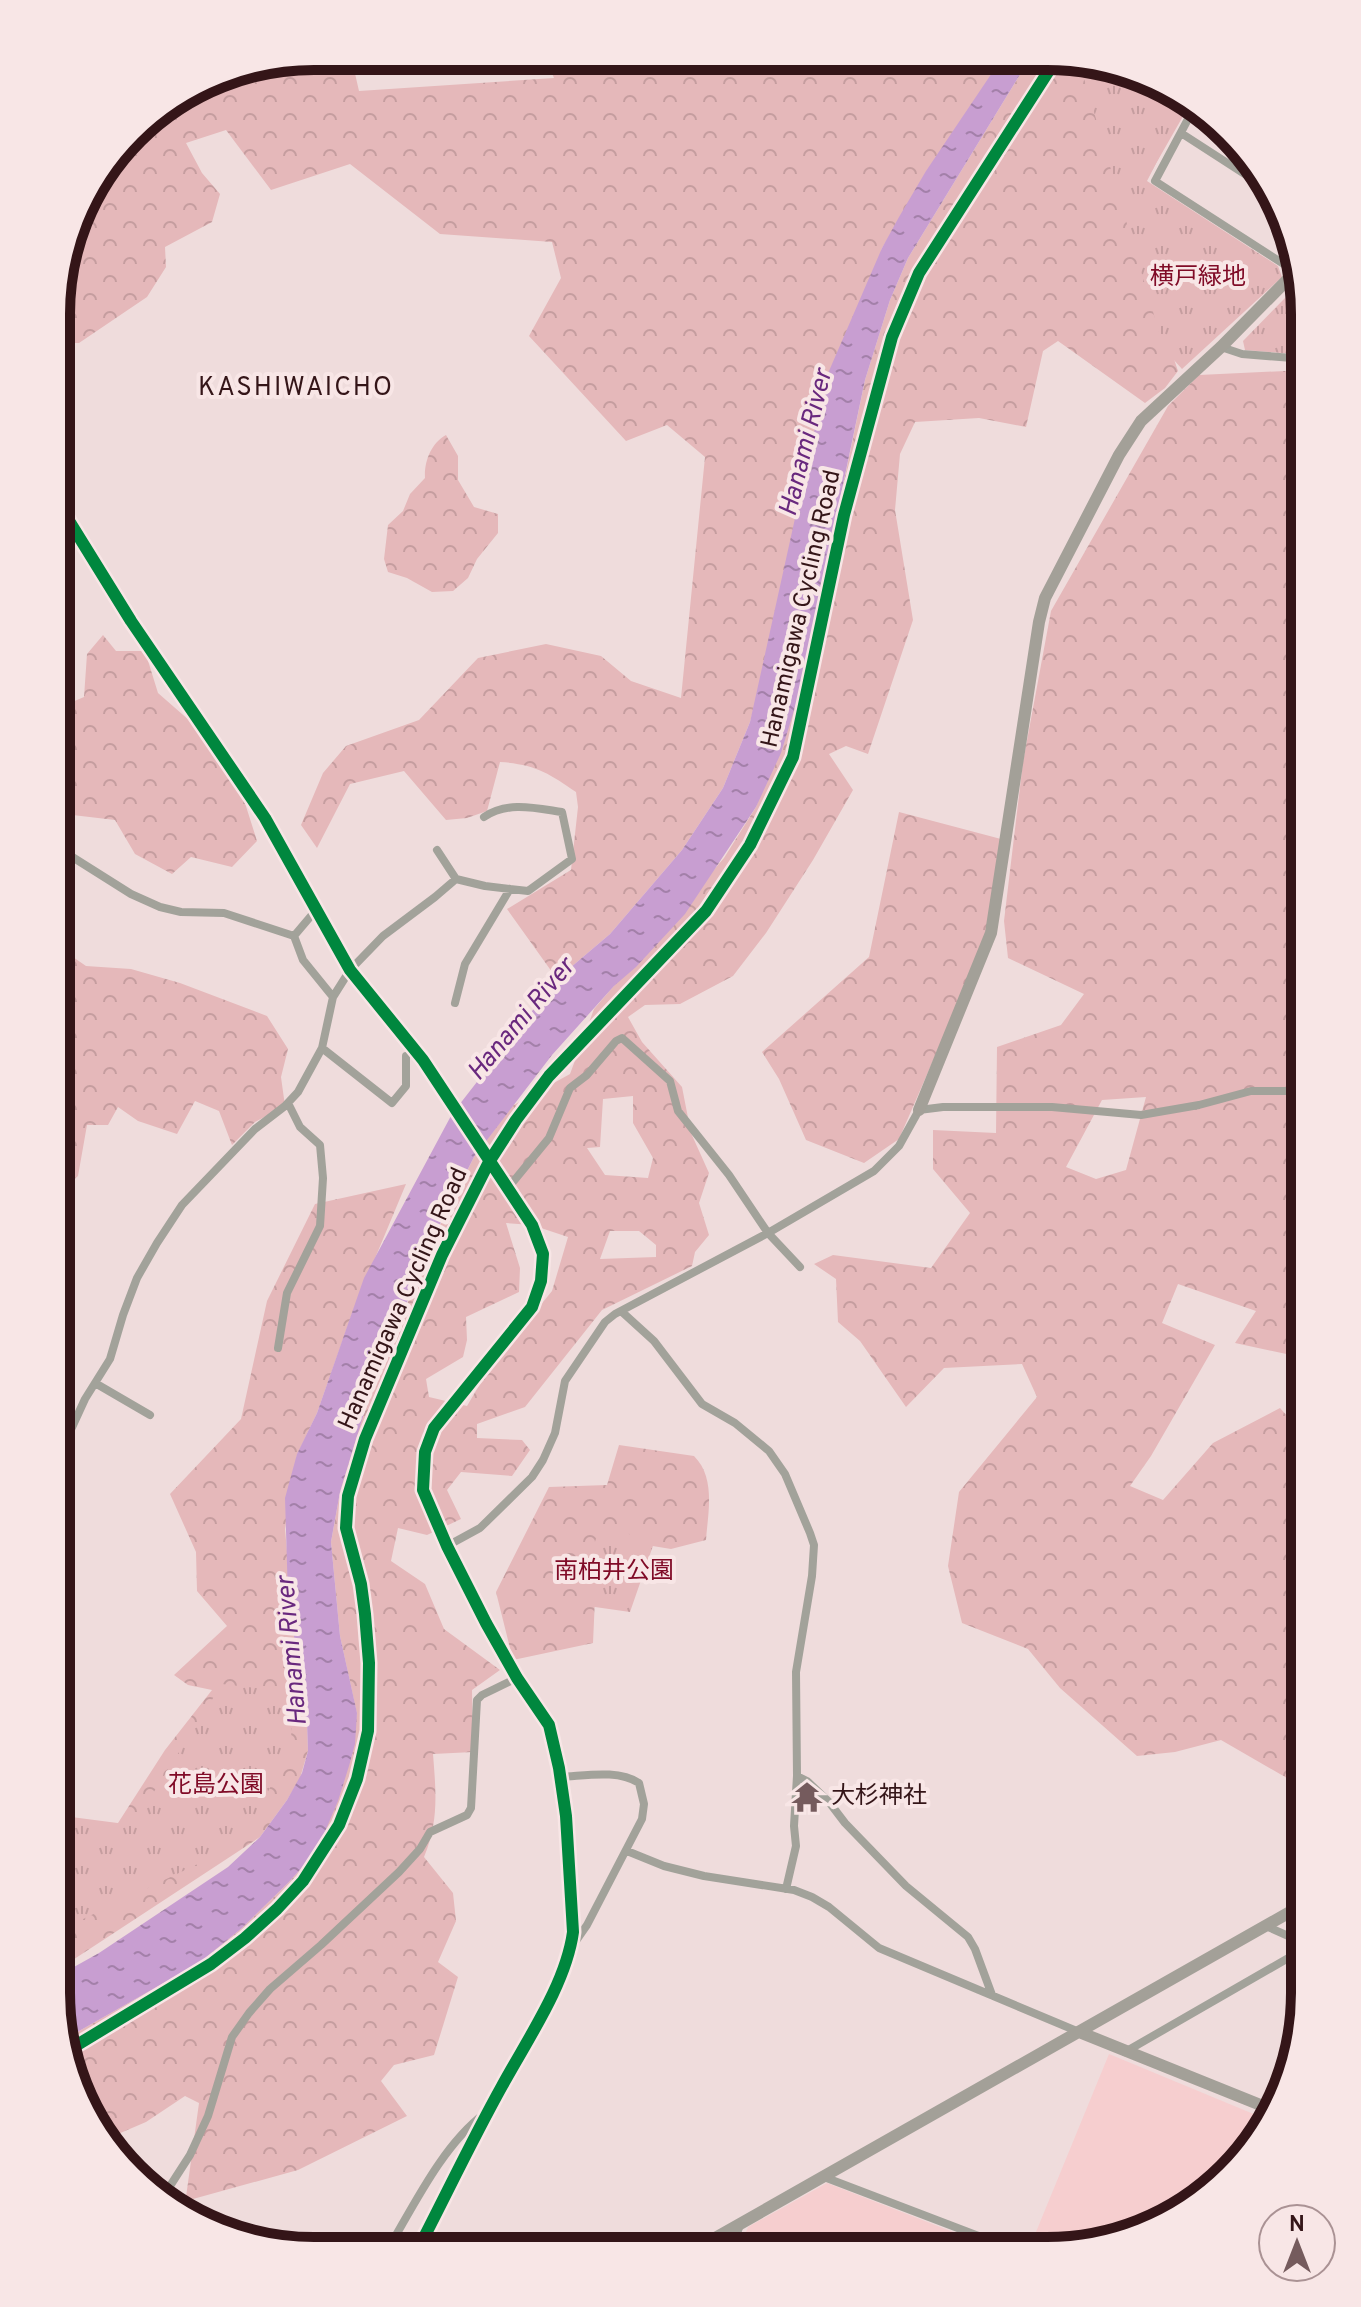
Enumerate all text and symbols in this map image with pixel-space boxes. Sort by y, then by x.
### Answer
park label: 横戸緑地 [1150,263,1246,293]
water label: Hanami River [773,364,842,520]
district label: KASHIWAICHO [198,372,394,405]
street label: Hanamigawa Cycling Road [755,467,849,751]
water label: Hanami River [461,950,584,1088]
street label: Hanamigawa Cycling Road [333,1163,475,1435]
park label: 南柏井公園 [554,1557,674,1587]
water label: Hanami River [270,1573,316,1727]
park label: 花島公園 [168,1771,264,1801]
temple icon: 大杉神社 [790,1780,824,1814]
place label: 大杉神社 [831,1782,927,1812]
north arrow [1257,2203,1337,2283]
text: N [1289,2212,1305,2239]

